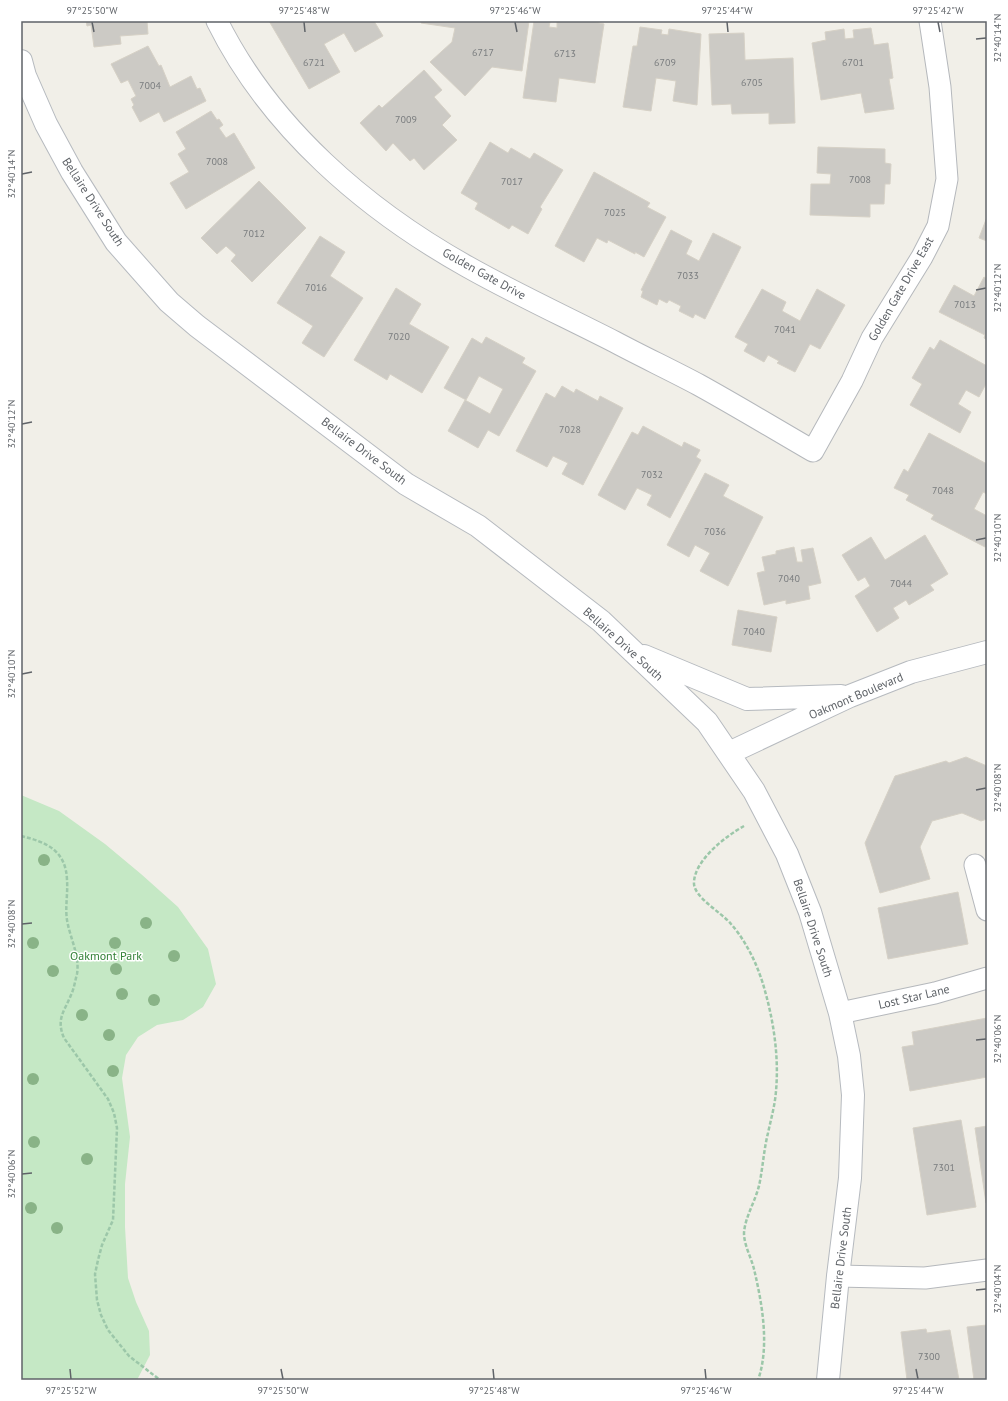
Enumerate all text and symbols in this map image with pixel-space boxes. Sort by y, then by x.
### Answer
text: 97°25'50"W [66,4,118,17]
text: 97°25'48"W [278,4,330,17]
text: 97°25'46"W [489,4,541,17]
text: 97°25'44"W [701,4,753,17]
text: 97°25'42"W [912,4,964,17]
text: 32°40'14"N [991,13,1004,63]
house number: 6717 [472,46,494,59]
house number: 6713 [554,47,576,60]
house number: 6721 [303,56,325,69]
house number: 6709 [654,56,676,69]
house number: 6701 [842,56,864,69]
house number: 6705 [741,76,763,89]
house number: 7004 [139,79,161,92]
house number: 7009 [395,113,417,126]
text: 32°40'14"N [5,149,18,199]
street label: Bellaire Drive South [59,155,128,249]
house number: 7008 [206,155,228,168]
house number: 7008 [849,173,871,186]
house number: 7017 [501,175,523,188]
house number: 7025 [604,206,626,219]
house number: 7012 [243,227,265,240]
street label: Golden Gate Drive East [865,234,936,343]
street label: Golden Gate Drive [440,244,529,303]
text: 32°40'12"N [991,263,1004,313]
house number: 7033 [677,269,699,282]
house number: 7016 [305,281,327,294]
house number: 7013 [954,298,976,311]
house number: 7041 [774,323,796,336]
house number: 7020 [388,330,410,343]
text: 32°40'12"N [5,399,18,449]
street label: Bellaire Drive South [319,414,410,487]
house number: 7028 [559,423,581,436]
house number: 7032 [641,468,663,481]
house number: 7048 [932,484,954,497]
text: 32°40'10"N [991,513,1004,563]
house number: 7036 [704,525,726,538]
house number: 7040 [778,572,800,585]
house number: 7044 [890,577,912,590]
street label: Bellaire Drive South [580,604,667,684]
house number: 7040 [743,625,765,638]
text: 32°40'10"N [5,649,18,699]
street label: Oakmont Boulevard [806,669,905,722]
text: 32°40'08"N [991,763,1004,813]
street label: Bellaire Drive South [790,877,836,979]
text: 32°40'08"N [5,899,18,949]
park label: Oakmont Park [70,948,142,963]
street label: Lost Star Lane [877,981,951,1012]
text: 32°40'06"N [991,1014,1004,1064]
text: 32°40'06"N [5,1149,18,1199]
house number: 7301 [933,1161,955,1174]
street label: Bellaire Drive South [827,1206,854,1310]
text: 32°40'04"N [991,1264,1004,1314]
house number: 7300 [918,1350,940,1363]
text: 97°25'52"W [45,1384,97,1397]
text: 97°25'50"W [257,1384,309,1397]
text: 97°25'48"W [468,1384,520,1397]
text: 97°25'46"W [680,1384,732,1397]
text: 97°25'44"W [892,1384,944,1397]

